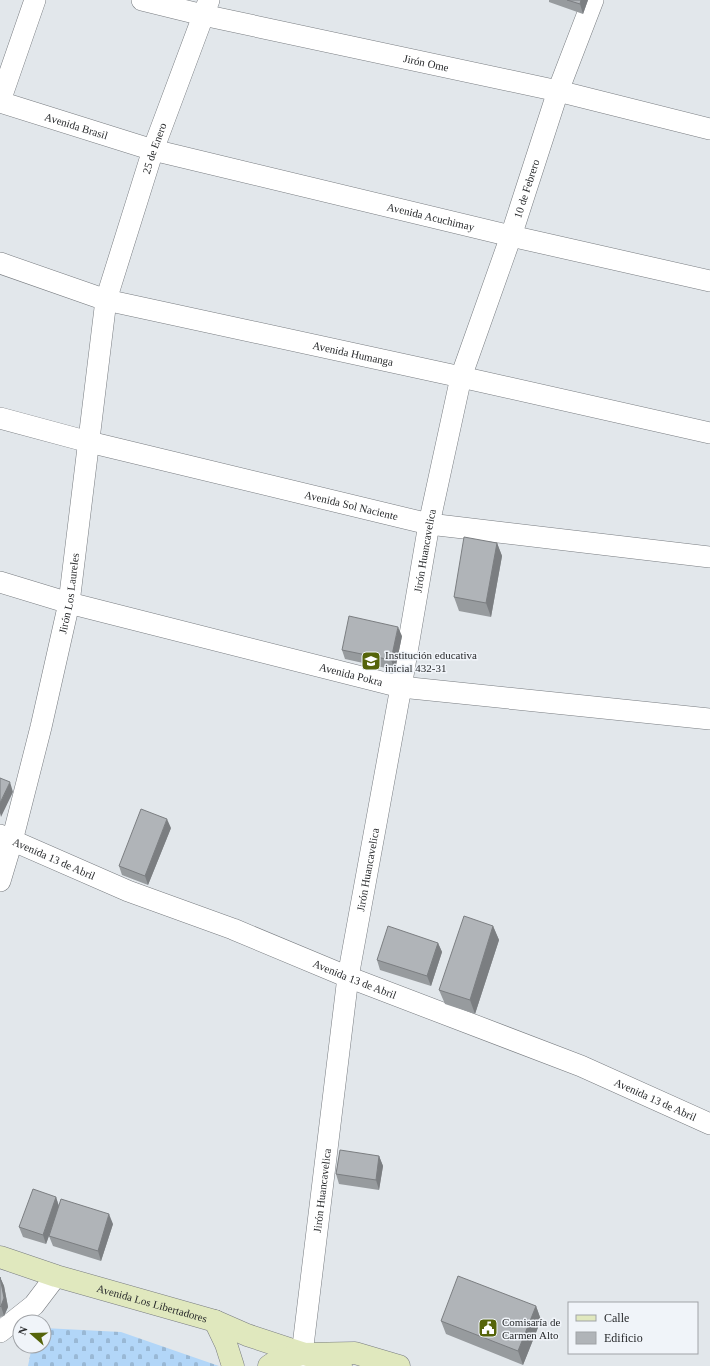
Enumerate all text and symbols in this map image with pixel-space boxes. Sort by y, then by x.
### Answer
street label: Jirón Ome [402,52,450,73]
street label: Avenida Brasil [43,110,109,141]
street label: 25 de Enero [140,121,169,175]
street label: 10 de Febrero [511,157,542,220]
street label: Avenida Acuchimay [386,200,476,233]
street label: Avenida Humanga [312,339,394,368]
street label: Avenida Sol Naciente [303,488,399,522]
street label: Jirón Huancavelica [411,508,438,594]
street label: Jirón Los Laureles [56,552,81,635]
place label: Institución educativa inicial 432-31 [385,649,477,674]
school or university icon: Institución educativa inicial 432-31 [360,650,382,672]
street label: Avenida Pokra [318,661,384,688]
street label: Jirón Huancavelica [354,827,381,912]
street label: Avenida 13 de Abril [11,835,97,882]
street label: Avenida 13 de Abril [311,957,398,1001]
street label: Avenida 13 de Abril [612,1076,698,1123]
street label: Jirón Huancavelica [311,1148,333,1233]
street label: Avenida Los Libertadores [96,1282,209,1325]
legend [568,1302,698,1354]
text: Calle [604,1311,629,1325]
north arrow [12,1314,52,1354]
place label: Comisaría de Carmen Alto [502,1316,560,1341]
public building icon: Comisaría de Carmen Alto [477,1317,499,1339]
text: N [16,1325,30,1336]
text: Edificio [604,1331,643,1345]

